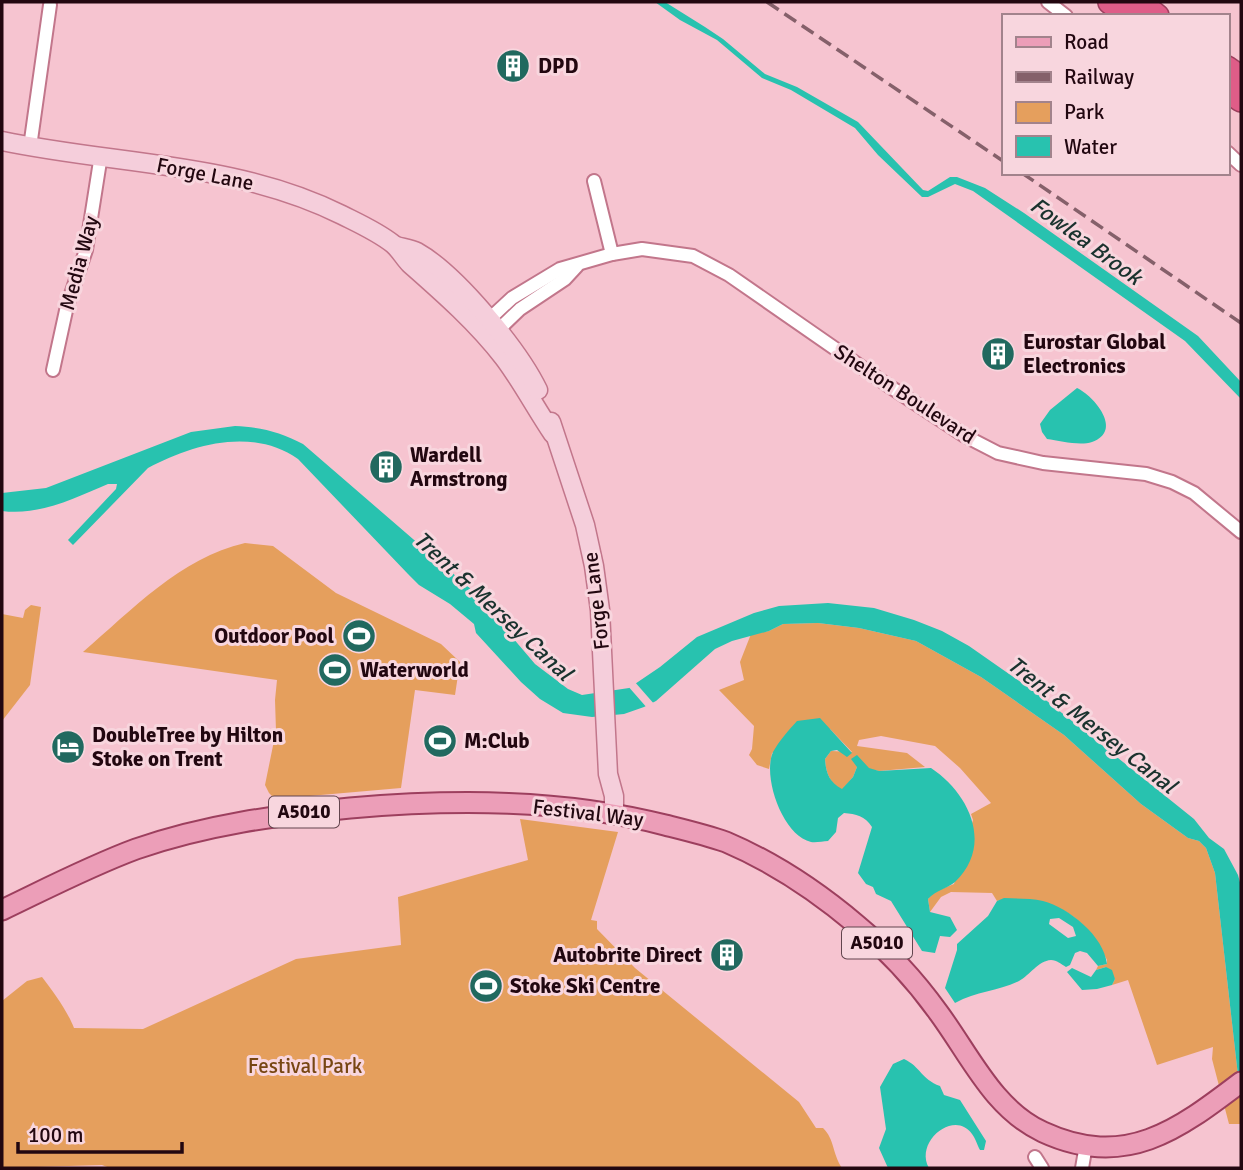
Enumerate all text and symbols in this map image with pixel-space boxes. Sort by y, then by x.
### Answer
legend [1002,14,1229,175]
text: Road [1064,29,1109,55]
building icon: DPD [494,47,532,85]
place label: DPD [538,53,578,79]
text: Railway [1064,64,1134,90]
text: Park [1064,99,1105,125]
text: Water [1064,134,1117,160]
street label: Forge Lane [154,152,256,196]
water label: Fowlea Brook [1024,191,1150,293]
street label: Media Way [54,213,104,313]
place label: Eurostar Global Electronics [1023,329,1166,379]
building icon: Eurostar Global Electronics [979,335,1017,373]
street label: Shelton Boulevard [829,339,981,449]
place label: Wardell Armstrong [410,442,508,492]
building icon: Wardell Armstrong [367,448,405,486]
water label: Trent & Mersey Canal [408,525,580,689]
street label: Forge Lane [577,551,615,651]
sports icon: Outdoor Pool [340,617,378,655]
place label: Outdoor Pool [214,623,334,649]
water label: Trent & Mersey Canal [1002,650,1184,801]
sports icon: Waterworld [316,651,354,689]
place label: Waterworld [360,657,469,683]
place label: DoubleTree by Hilton Stoke on Trent [92,722,283,772]
sports icon: M:Club [421,722,459,760]
hotel icon: DoubleTree by Hilton Stoke on Trent [49,728,87,766]
place label: M:Club [464,728,530,754]
street label: Festival Way [531,793,645,833]
road number: A5010 [269,796,339,828]
road number: A5010 [842,928,912,959]
building icon: Autobrite Direct [708,936,746,974]
place label: Autobrite Direct [553,942,702,968]
sports icon: Stoke Ski Centre [467,967,505,1005]
place label: Stoke Ski Centre [510,973,660,999]
park label: Festival Park [248,1053,363,1079]
scale bar [18,1110,182,1154]
text: 100 m [28,1122,83,1148]

